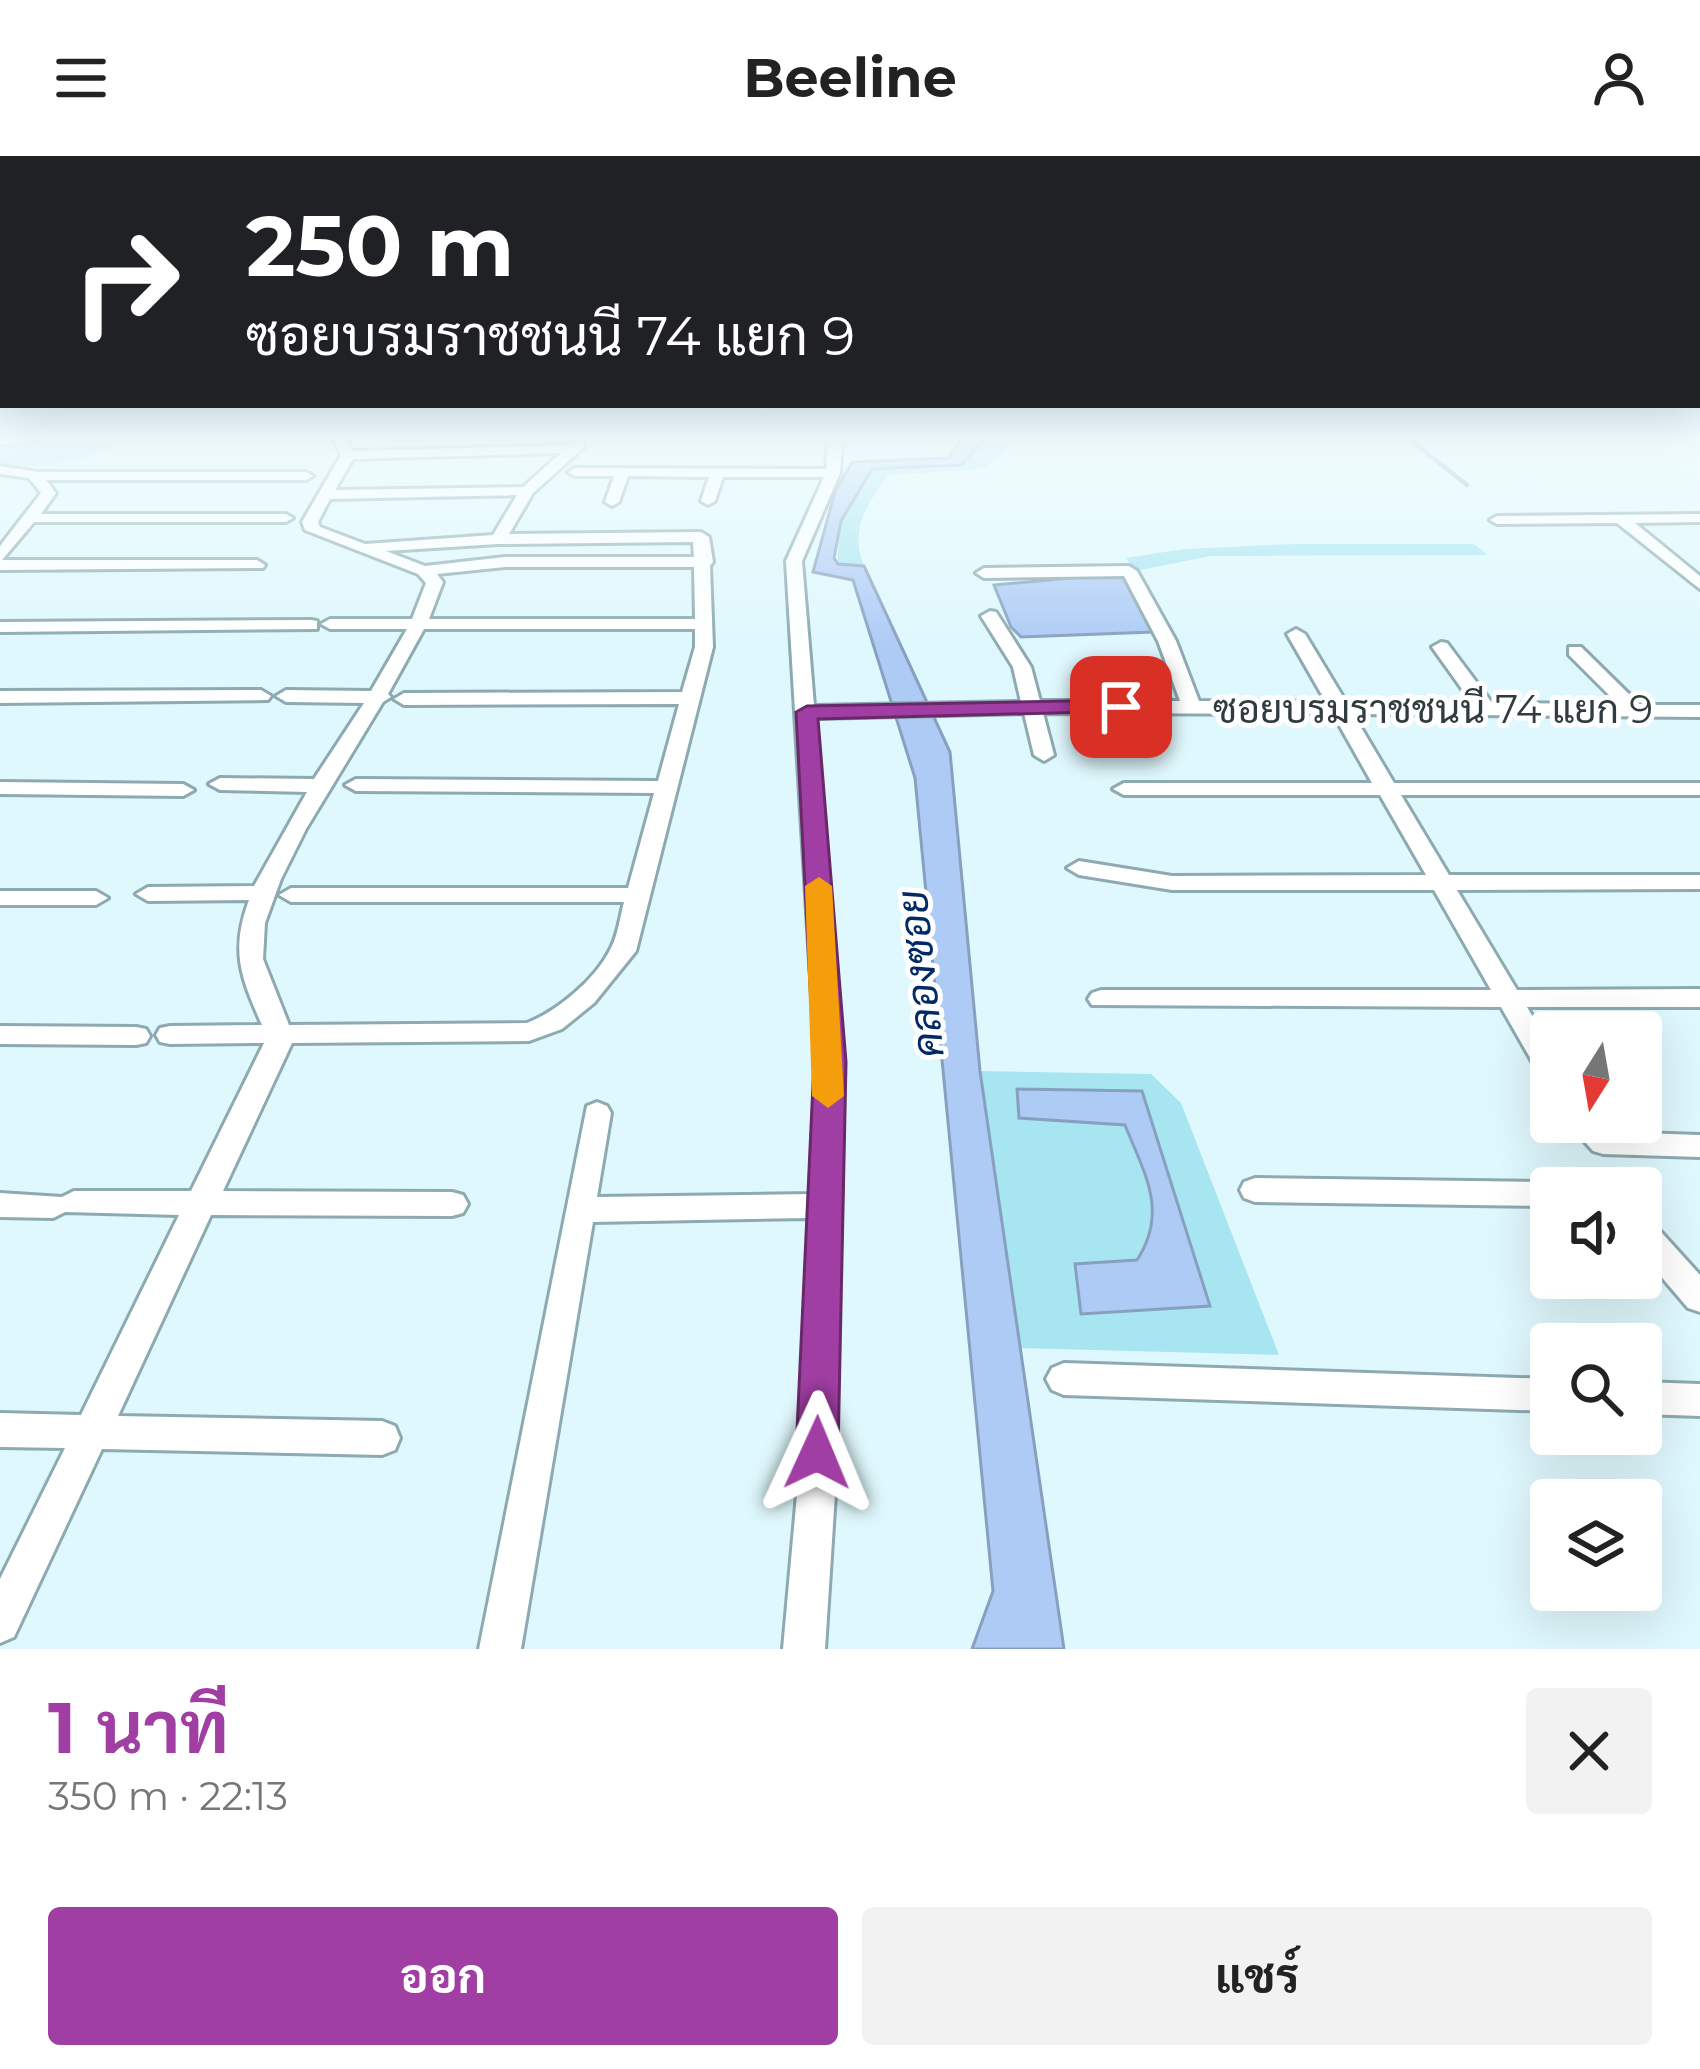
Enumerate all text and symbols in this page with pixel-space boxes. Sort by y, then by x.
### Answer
icon: menu [48,45,114,111]
text: Beeline [743,45,957,111]
icon: person [1586,45,1652,111]
text: 250 m [246,195,514,297]
icon: right [48,204,204,360]
text: ซอยบรมราชชนนี 74 แยก 9 [246,303,855,369]
pin [1070,656,1172,758]
icon: arrive [1088,674,1154,740]
street label: ซอยบรมราชชนนี 74 แยก 9 [1213,685,1653,733]
water label: คลองซอย [885,888,955,1060]
north arrow [1530,1011,1662,1143]
map controls [1530,1011,1662,1611]
button: sound [1530,1167,1662,1299]
button: search [1530,1323,1662,1455]
position arrow [754,1390,880,1516]
button: layers [1530,1479,1662,1611]
text: 1 นาที [48,1683,229,1771]
button: close [1526,1688,1652,1814]
text: 350 m · 22:13 [48,1772,288,1820]
button: ออก [48,1907,838,2045]
button: แชร์ [862,1907,1652,2045]

